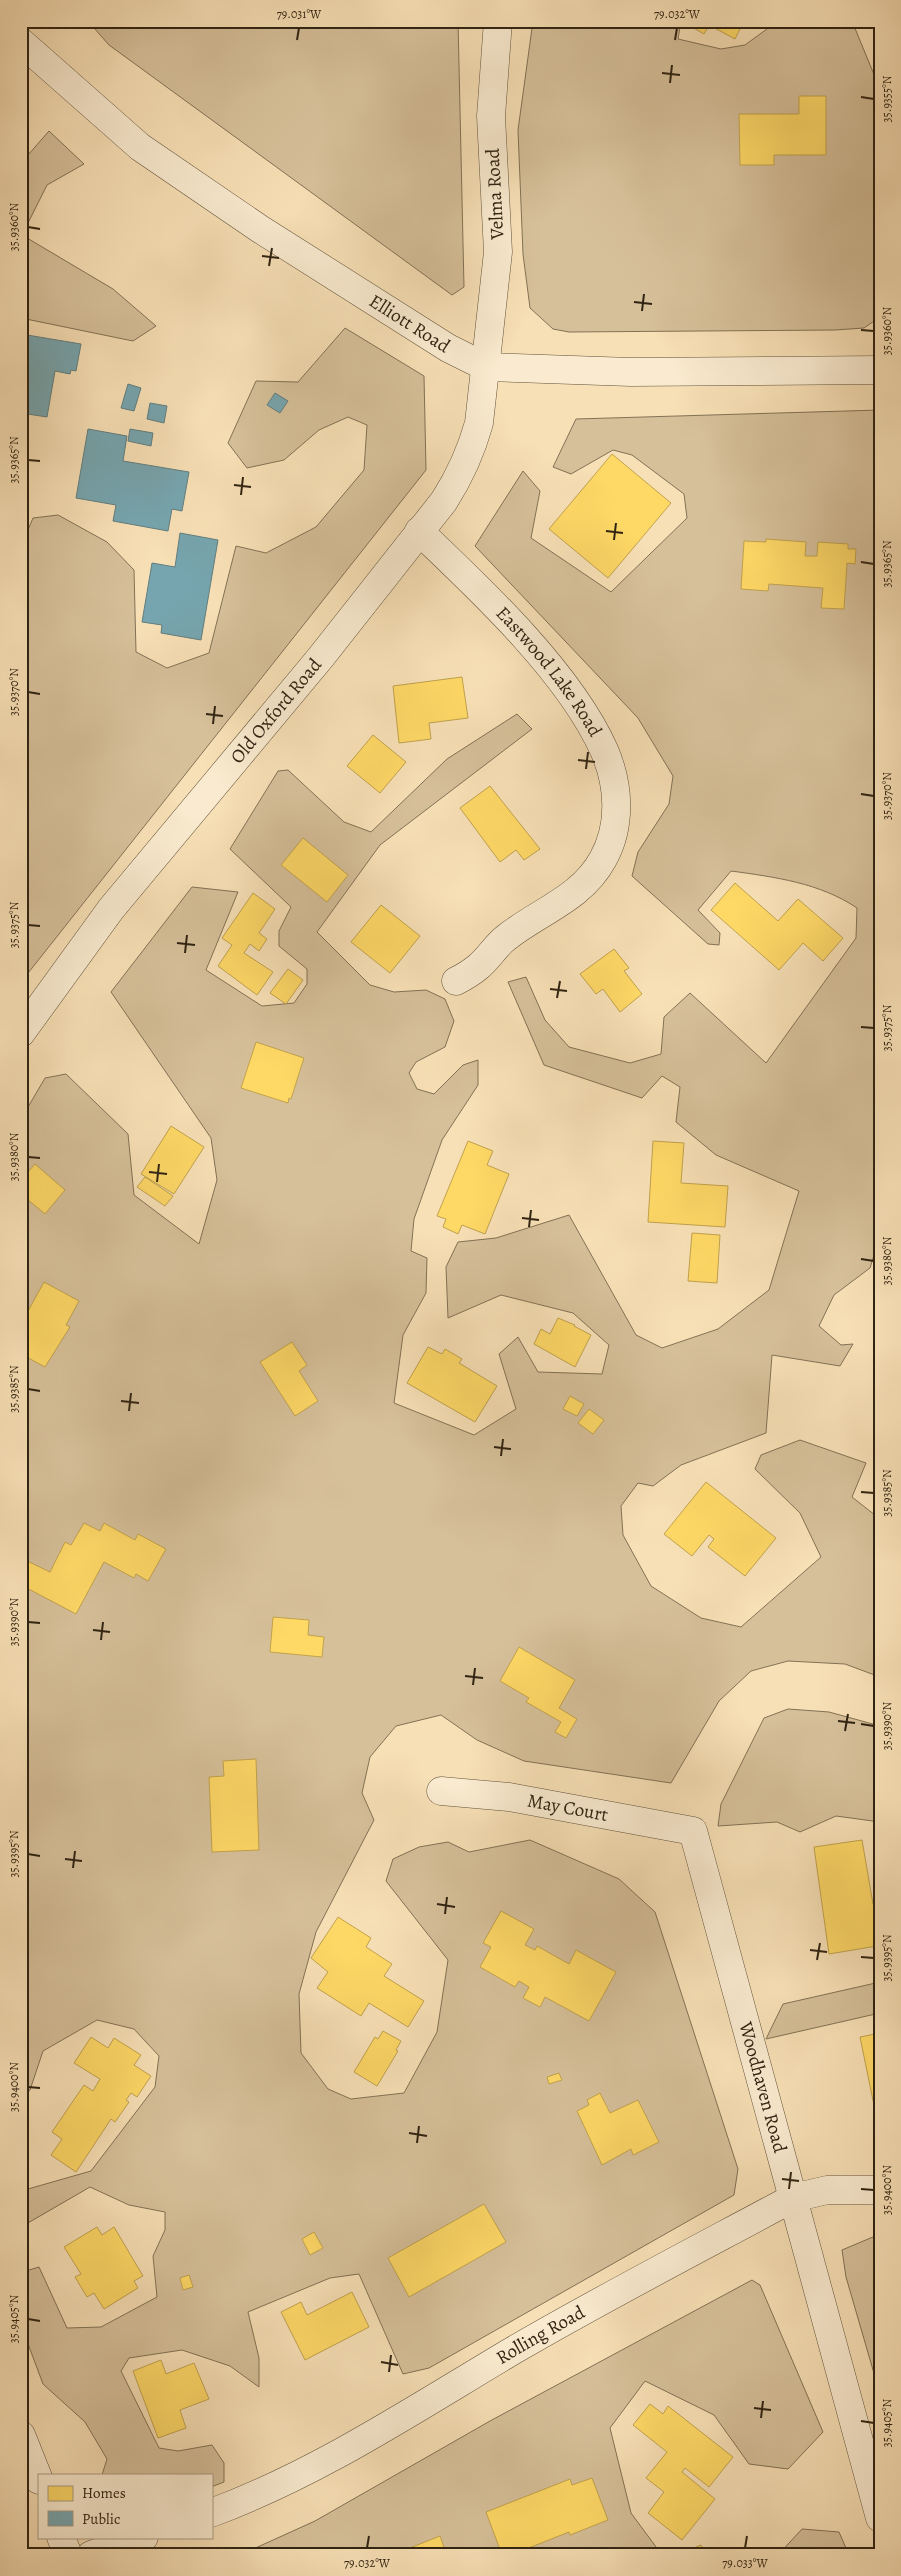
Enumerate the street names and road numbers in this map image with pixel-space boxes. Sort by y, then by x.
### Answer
street label: Velma Road [480,147,510,241]
street label: Elliott Road [364,288,456,359]
street label: Eastwood Lake Road [490,601,608,742]
street label: Old Oxford Road [224,652,328,769]
street label: May Court [525,1788,610,1828]
street label: Woodhaven Road [732,2018,793,2156]
street label: Rolling Road [491,2299,590,2371]

